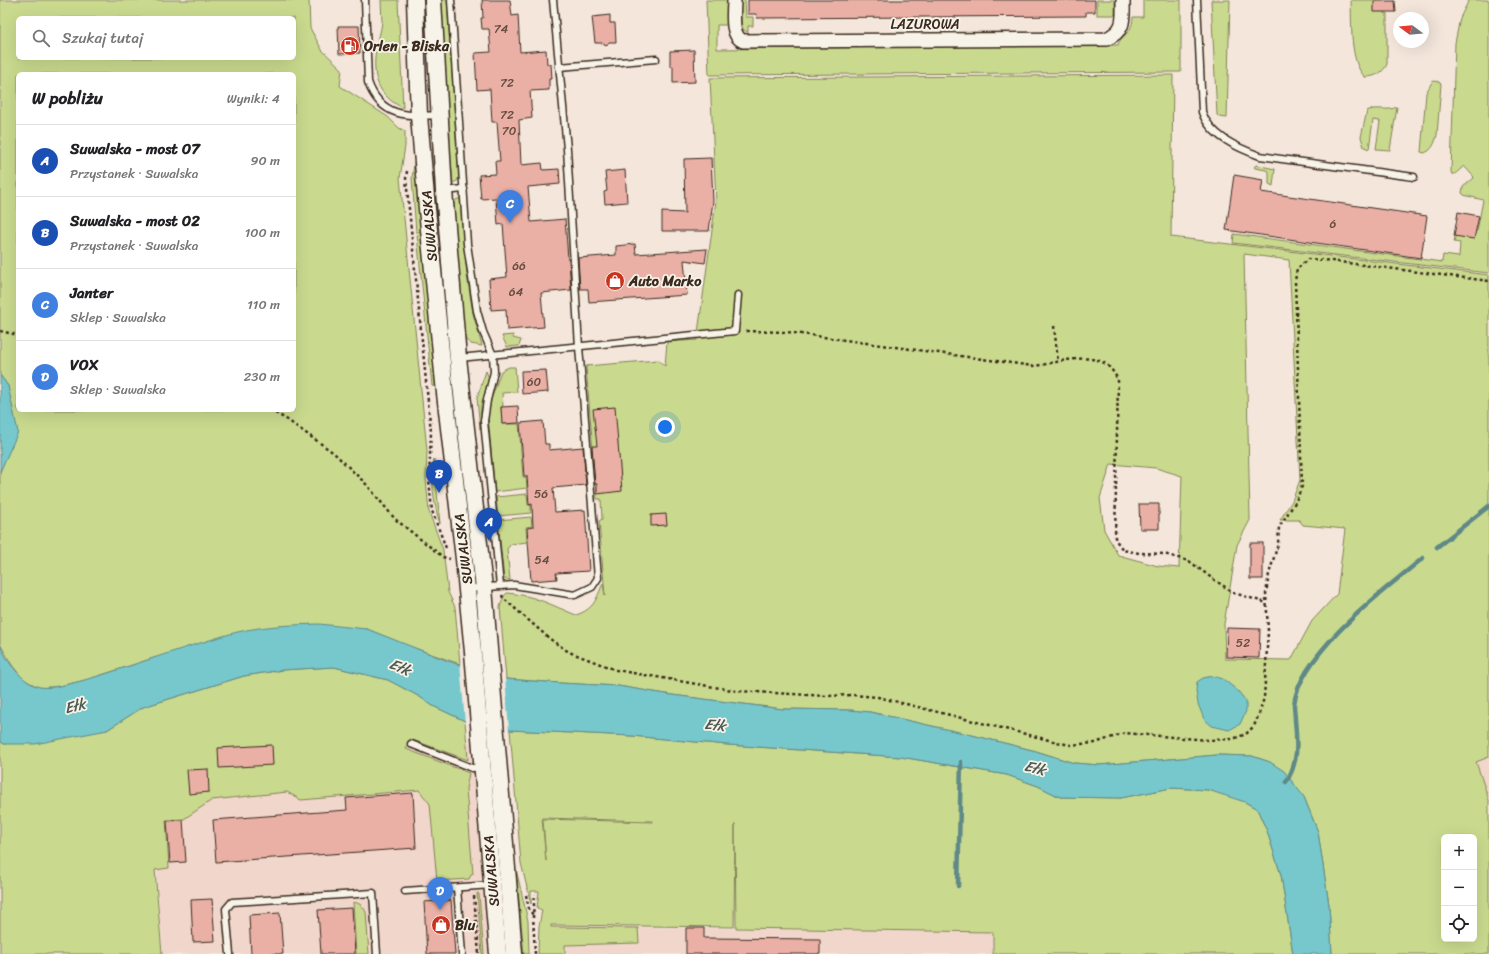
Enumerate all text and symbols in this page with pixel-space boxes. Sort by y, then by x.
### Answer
street label: LAZUROWA [890,12,960,37]
north arrow [1393,12,1429,48]
search box [16,16,296,60]
house number: 74 [494,18,509,40]
text: Szukaj tutaj [62,25,143,51]
icon: search [30,27,52,49]
place label: Orlen - Bliska [363,34,450,59]
fuel station icon: Orlen - Bliska [339,35,361,57]
house number: 72 [500,72,514,94]
text: W pobliżu [32,83,103,113]
text: Wyniki: 4 [227,87,280,110]
house number: 72 [500,104,514,126]
house number: 70 [502,120,517,142]
text: Suwalska - most 07 [70,136,200,162]
text: A [41,149,49,172]
text: 90 m [250,149,280,172]
text: Przystanek · Suwalska [70,162,198,185]
street label: SUWALSKA [414,189,445,262]
pin: C [497,190,523,223]
text: Suwalska - most 02 [70,208,200,234]
house number: 6 [1330,213,1337,235]
text: B [41,221,49,244]
text: 100 m [245,221,280,244]
text: Przystanek · Suwalska [70,234,198,257]
house number: 66 [512,255,526,277]
place label: Auto Marko [628,269,702,294]
shop icon: Auto Marko [604,270,626,292]
text: Janter [70,280,113,306]
house number: 64 [509,281,524,303]
text: C [41,293,49,316]
text: 110 m [247,293,280,316]
text: Sklep · Suwalska [70,306,166,329]
text: VOX [70,352,99,378]
text: D [41,365,49,388]
text: 230 m [244,365,280,388]
house number: 60 [527,371,542,393]
text: Sklep · Suwalska [70,378,166,401]
your location [655,417,675,437]
pin: B [426,460,452,493]
house number: 56 [534,483,548,505]
pin: A [476,508,502,541]
street label: SUWALSKA [447,512,480,586]
house number: 54 [535,549,550,571]
house number: 52 [1236,632,1250,654]
water label: Ełk [385,651,417,684]
water label: Ełk [61,690,91,721]
water label: Ełk [703,711,729,739]
water label: Ełk [1022,753,1050,784]
street label: SUWALSKA [476,834,507,907]
map controls [1441,834,1477,942]
button: + [1441,834,1477,870]
button: − [1441,870,1477,906]
pin: D [427,877,453,910]
button: locate [1441,906,1477,942]
place label: Blu [455,913,476,938]
shop icon: Blu [430,914,452,936]

